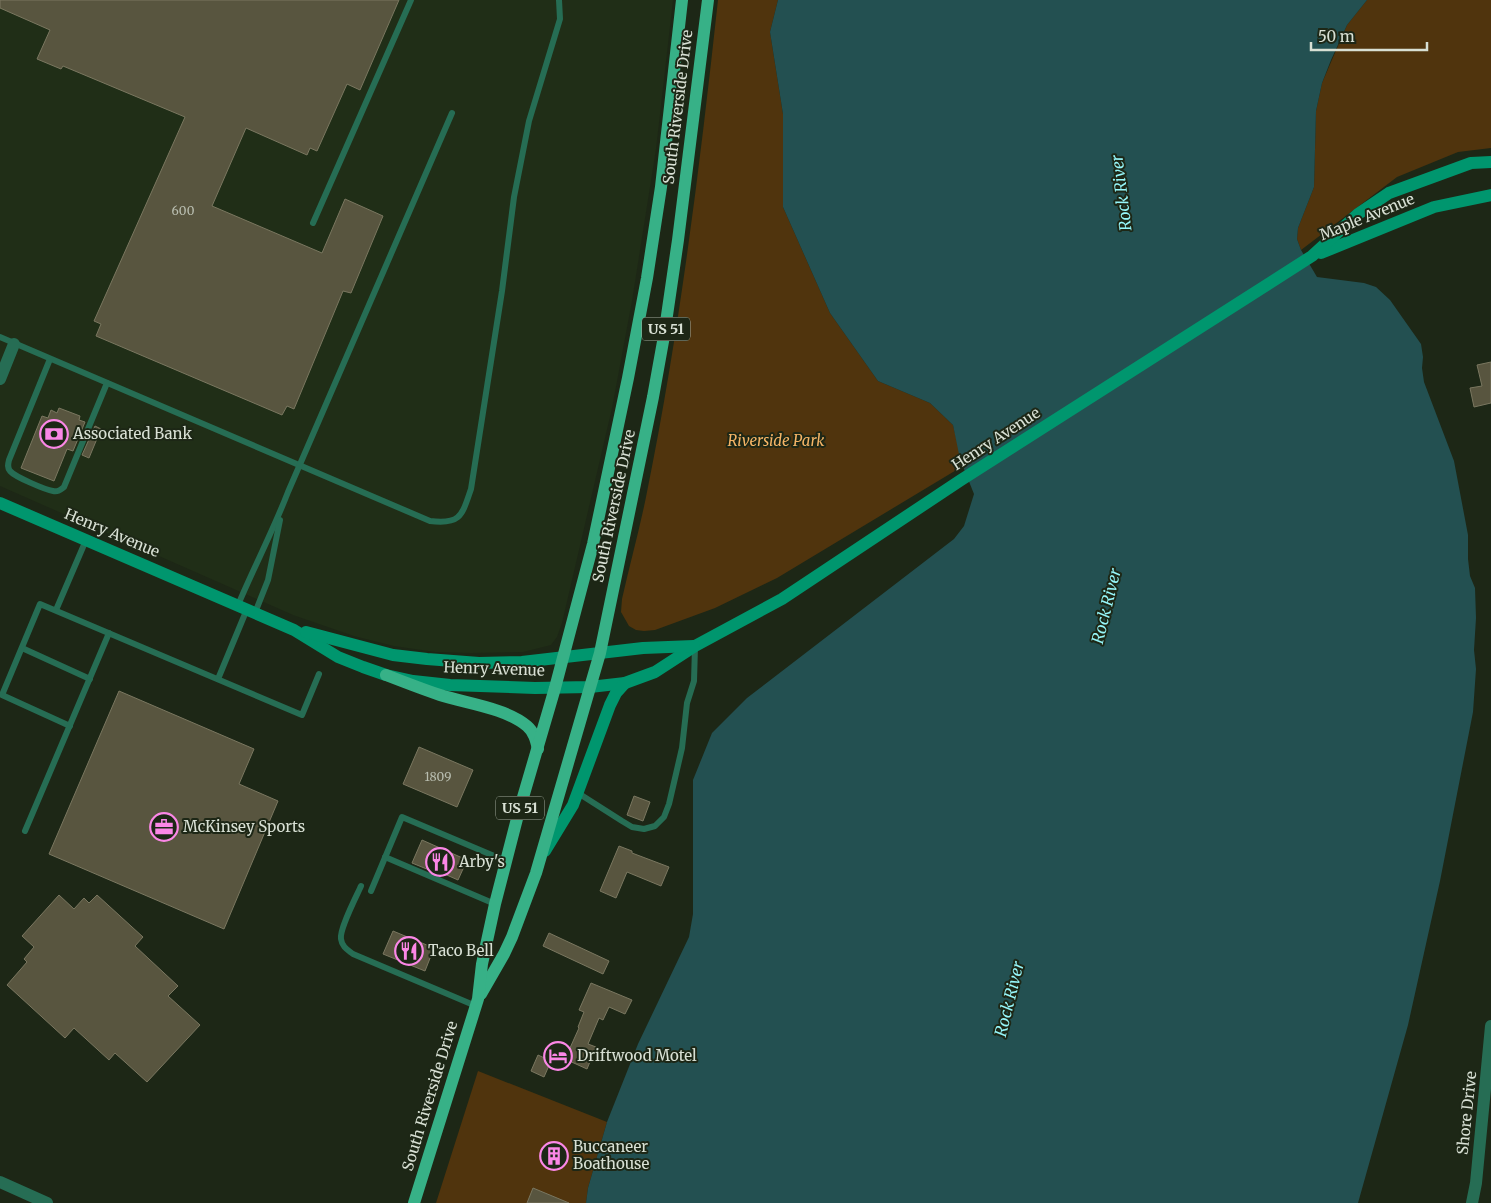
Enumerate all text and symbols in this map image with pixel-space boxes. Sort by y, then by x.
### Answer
scale bar [1311,20,1427,52]
text: 50 m [1318,27,1355,46]
street label: South Riverside Drive [659,28,696,185]
water label: Rock River [1106,153,1136,232]
street label: Maple Avenue [1317,189,1417,244]
house number: 600 [172,203,195,218]
road number: US 51 [642,318,690,340]
street label: Henry Avenue [948,403,1044,474]
bank icon: Associated Bank [39,419,69,449]
place label: Associated Bank [72,424,192,443]
street label: South Riverside Drive [588,428,639,584]
park label: Riverside Park [728,431,825,450]
street label: Henry Avenue [62,504,163,561]
water label: Rock River [1087,566,1125,646]
street label: Henry Avenue [443,657,545,680]
house number: 1809 [424,769,452,784]
road number: US 51 [496,796,544,820]
office icon: McKinsey Sports [149,812,179,842]
place label: McKinsey Sports [183,817,305,836]
restaurant icon: Arby's [425,847,455,877]
place label: Arby's [458,852,505,871]
restaurant icon: Taco Bell [394,936,424,966]
place label: Taco Bell [428,941,494,960]
water label: Rock River [990,959,1028,1039]
street label: South Riverside Drive [398,1018,461,1173]
hotel icon: Driftwood Motel [543,1041,573,1071]
place label: Driftwood Motel [577,1046,697,1065]
street label: Shore Drive [1453,1070,1480,1156]
place label: Buccaneer Boathouse [573,1137,649,1173]
building icon: Buccaneer Boathouse [539,1141,569,1171]

